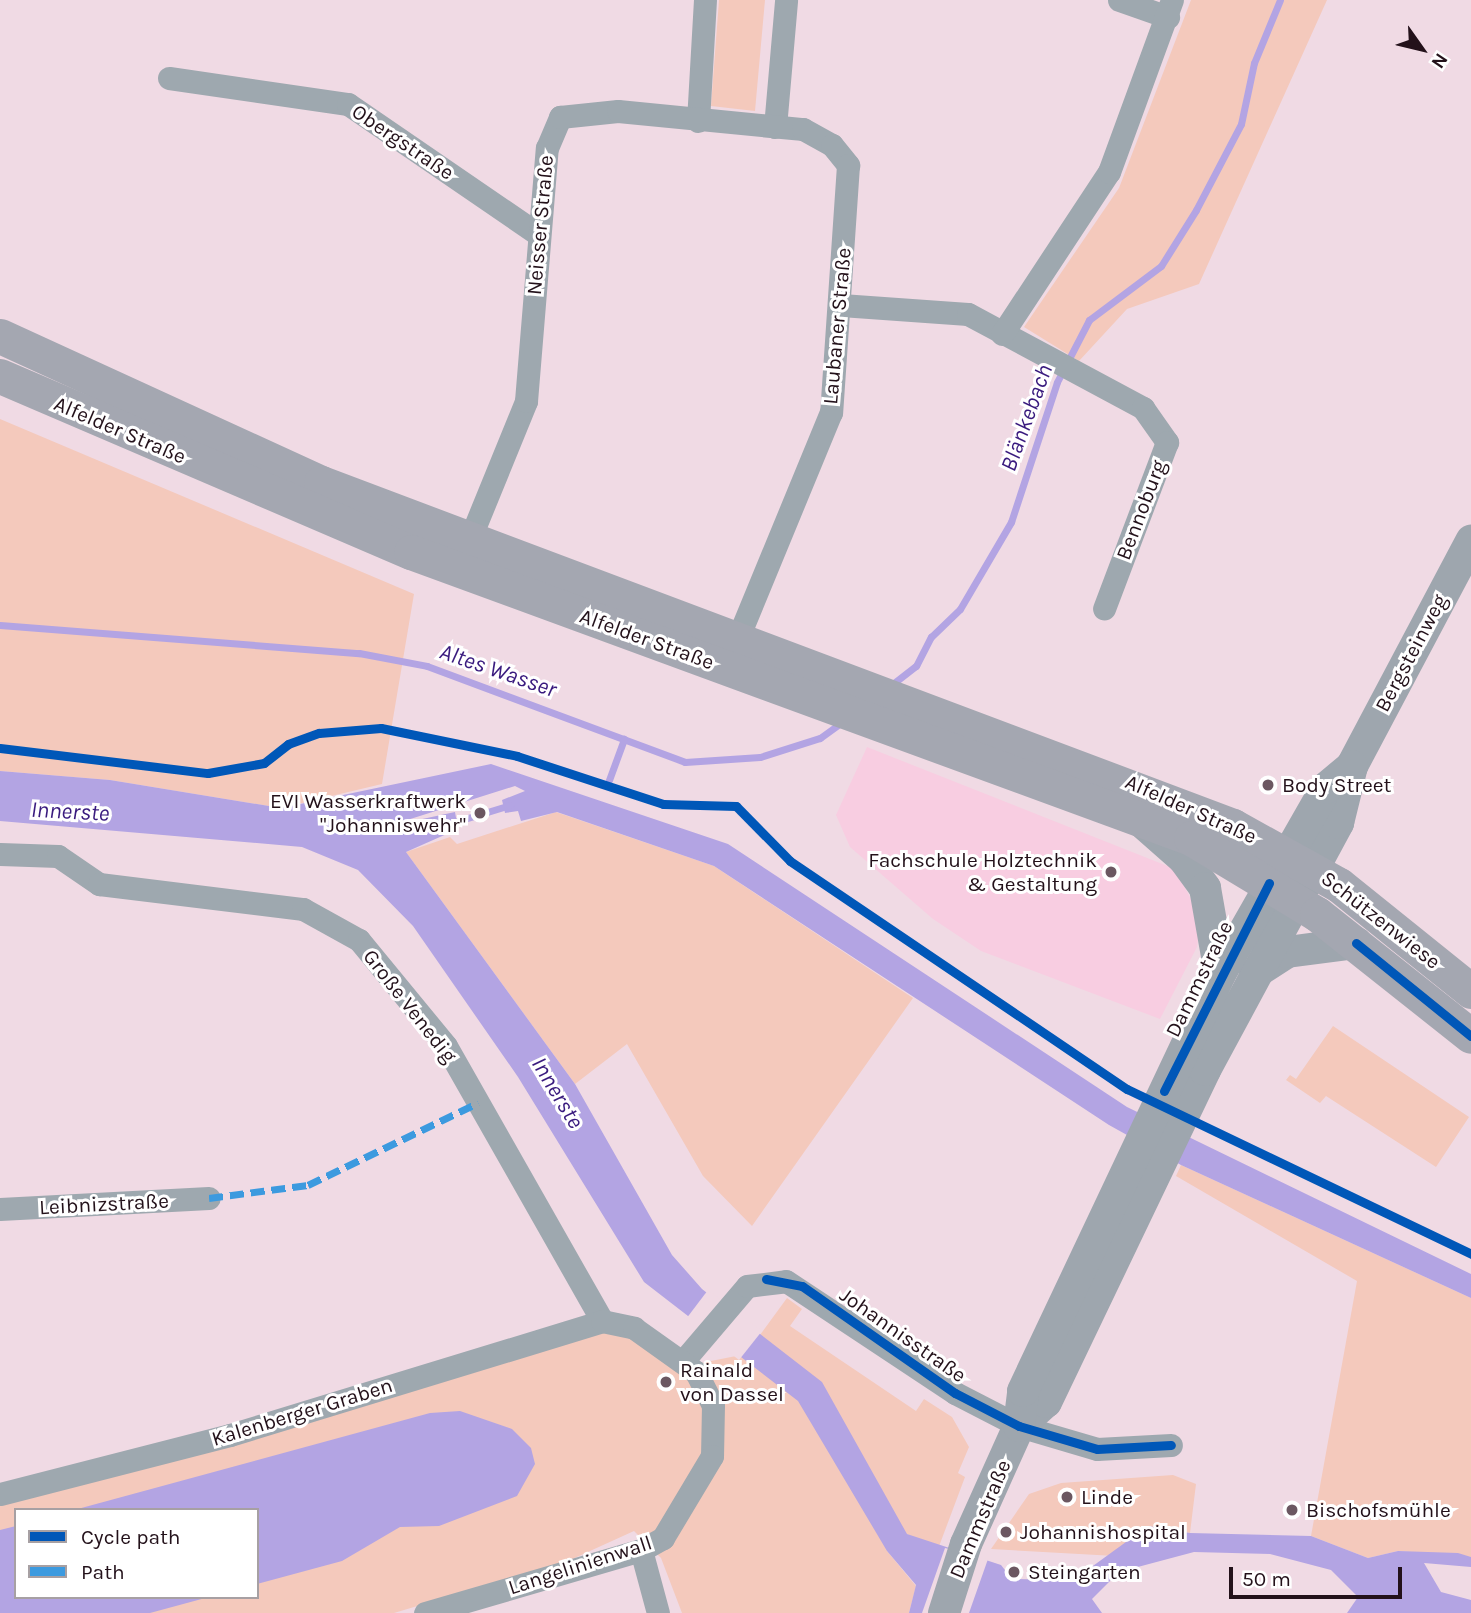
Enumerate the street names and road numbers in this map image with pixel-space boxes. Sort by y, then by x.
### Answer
street label: Obergstraße [347,99,459,185]
street label: Neisser Straße [521,154,559,296]
street label: Laubaner Straße [818,246,856,406]
street label: Alfelder Straße [50,391,190,469]
street label: Bennoburg [1110,457,1172,563]
street label: Bergsteinweg [1369,590,1453,716]
street label: Alfelder Straße [576,603,718,675]
street label: Alfelder Straße [1121,769,1261,849]
street label: Schützenwiese [1316,866,1446,974]
street label: Dammstraße [1160,917,1238,1041]
street label: Große Venedig [358,944,462,1068]
street label: Leibnizstraße [38,1188,170,1220]
street label: Johannisstraße [835,1282,971,1388]
street label: Kalenberger Graben [208,1372,396,1452]
street label: Dammstraße [944,1456,1016,1582]
street label: Langelinienwall [505,1530,655,1600]

